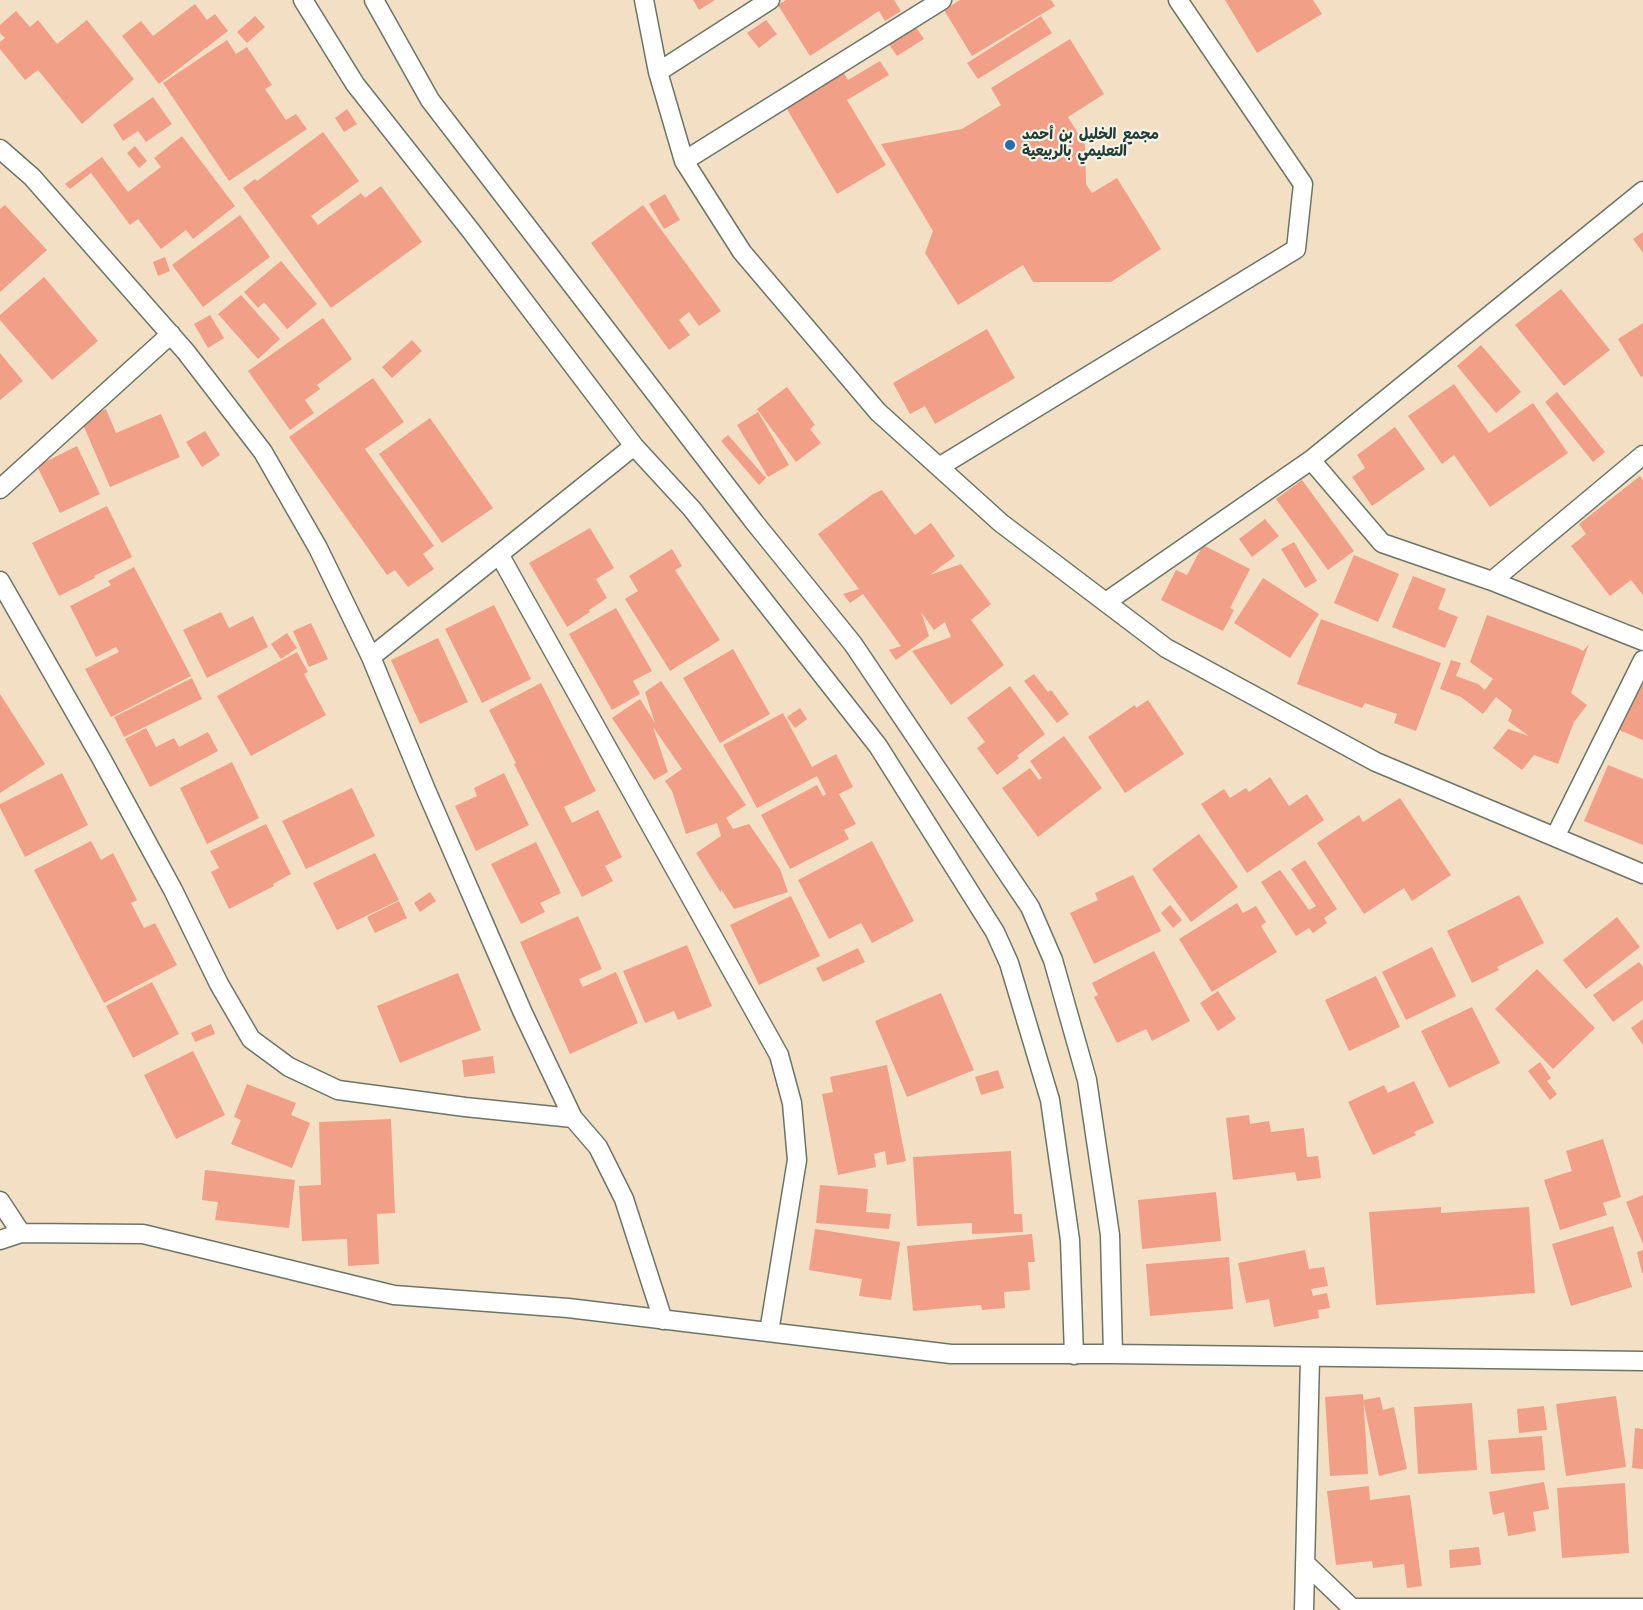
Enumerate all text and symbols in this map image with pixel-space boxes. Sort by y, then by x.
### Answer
place label: مجمع الخليل بن أحمد التعليمي بالربيعية [1022,127,1159,162]
marker: مجمع الخليل بن أحمد التعليمي بالربيعية [1003,138,1017,152]

